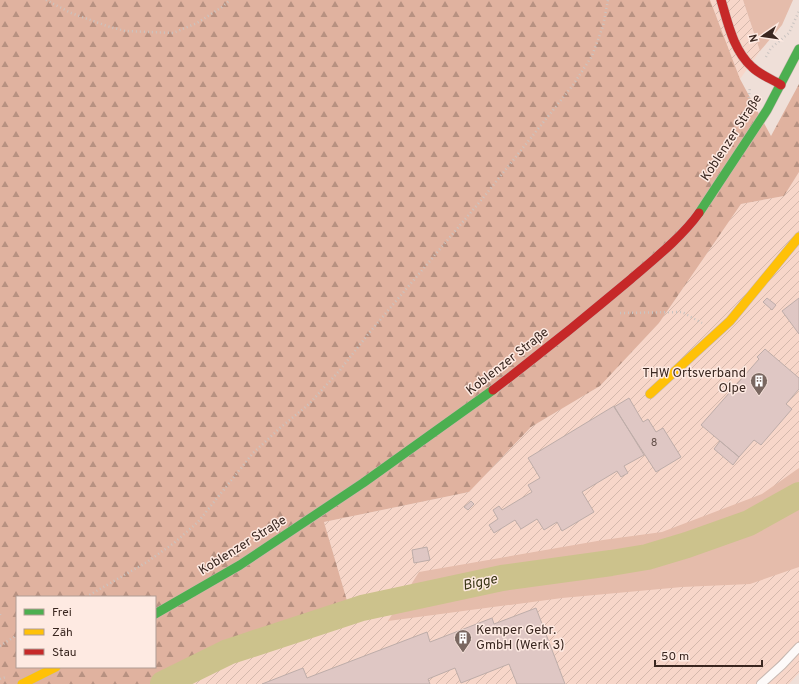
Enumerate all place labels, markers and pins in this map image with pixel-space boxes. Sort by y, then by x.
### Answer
place label: THW Ortsverband Olpe [642,366,746,397]
building icon: THW Ortsverband Olpe [749,371,769,396]
place label: Kemper Gebr. GmbH (Werk 3) [476,623,565,654]
building icon: Kemper Gebr. GmbH (Werk 3) [453,628,473,653]

